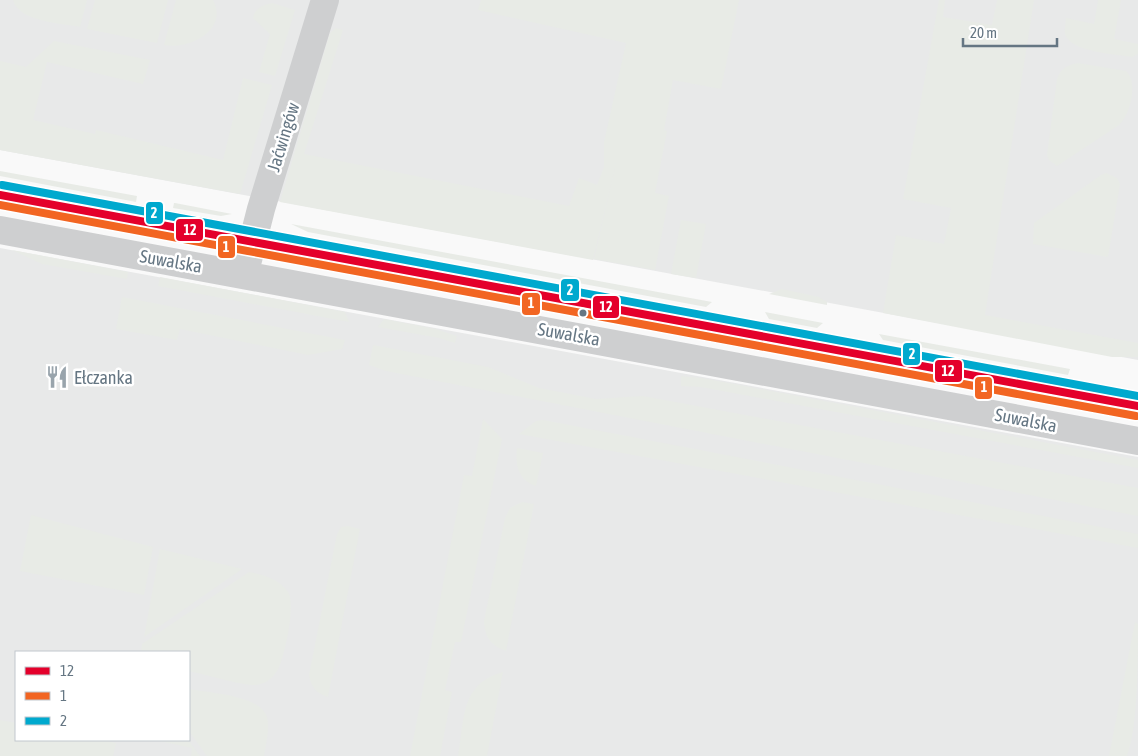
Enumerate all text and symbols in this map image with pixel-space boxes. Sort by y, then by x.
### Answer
scale bar [963,15,1057,47]
text: 20 m [970,24,997,41]
street label: Jaćwingów [263,100,303,174]
line badge: 2 [145,201,164,225]
text: 2 [151,205,158,221]
line badge: 12 [175,218,204,242]
text: 12 [183,222,197,238]
line badge: 1 [217,235,236,259]
text: 1 [223,239,230,255]
street label: Suwalska [138,245,204,277]
line badge: 2 [560,278,580,302]
text: 2 [567,282,574,298]
line badge: 1 [521,292,541,316]
text: 1 [528,295,535,311]
line badge: 12 [592,295,620,319]
text: 12 [599,299,613,315]
unlabelled marker [578,308,588,318]
street label: Suwalska [536,318,602,350]
line badge: 2 [902,342,921,366]
text: 2 [909,346,916,362]
line badge: 12 [934,359,963,383]
text: 12 [941,363,955,379]
restaurant icon: Ełczanka [44,364,70,390]
place label: Ełczanka [74,367,133,388]
line badge: 1 [974,376,993,400]
text: 1 [981,379,988,395]
street label: Suwalska [993,404,1059,436]
legend [15,651,190,741]
text: 12 [60,662,74,679]
text: 1 [60,687,67,704]
text: 2 [60,712,67,729]

